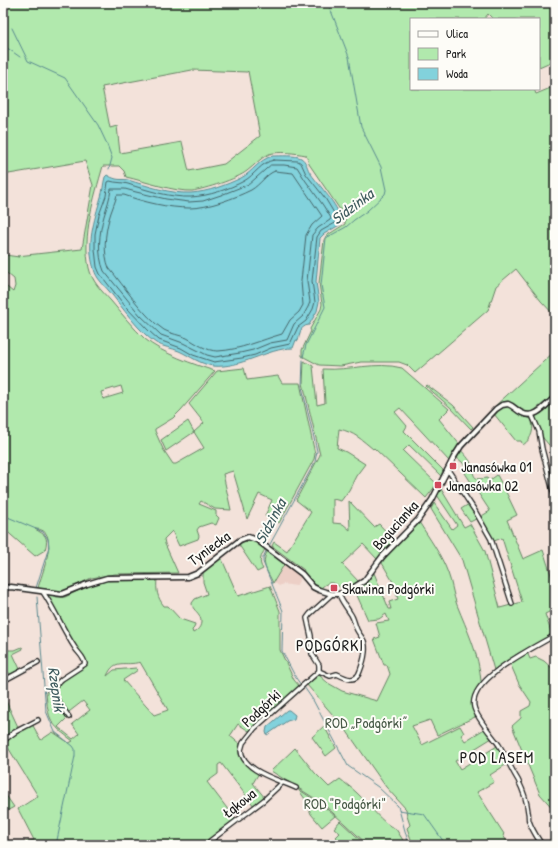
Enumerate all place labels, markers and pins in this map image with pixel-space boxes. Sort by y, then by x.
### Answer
place label: Janasówka 01 [461,456,532,477]
marker: Janasówka 01 [448,461,458,471]
place label: Janasówka 02 [446,475,518,496]
marker: Janasówka 02 [433,480,443,490]
place label: Skawina Podgórki [342,578,435,599]
marker: Skawina Podgórki [329,583,339,593]

